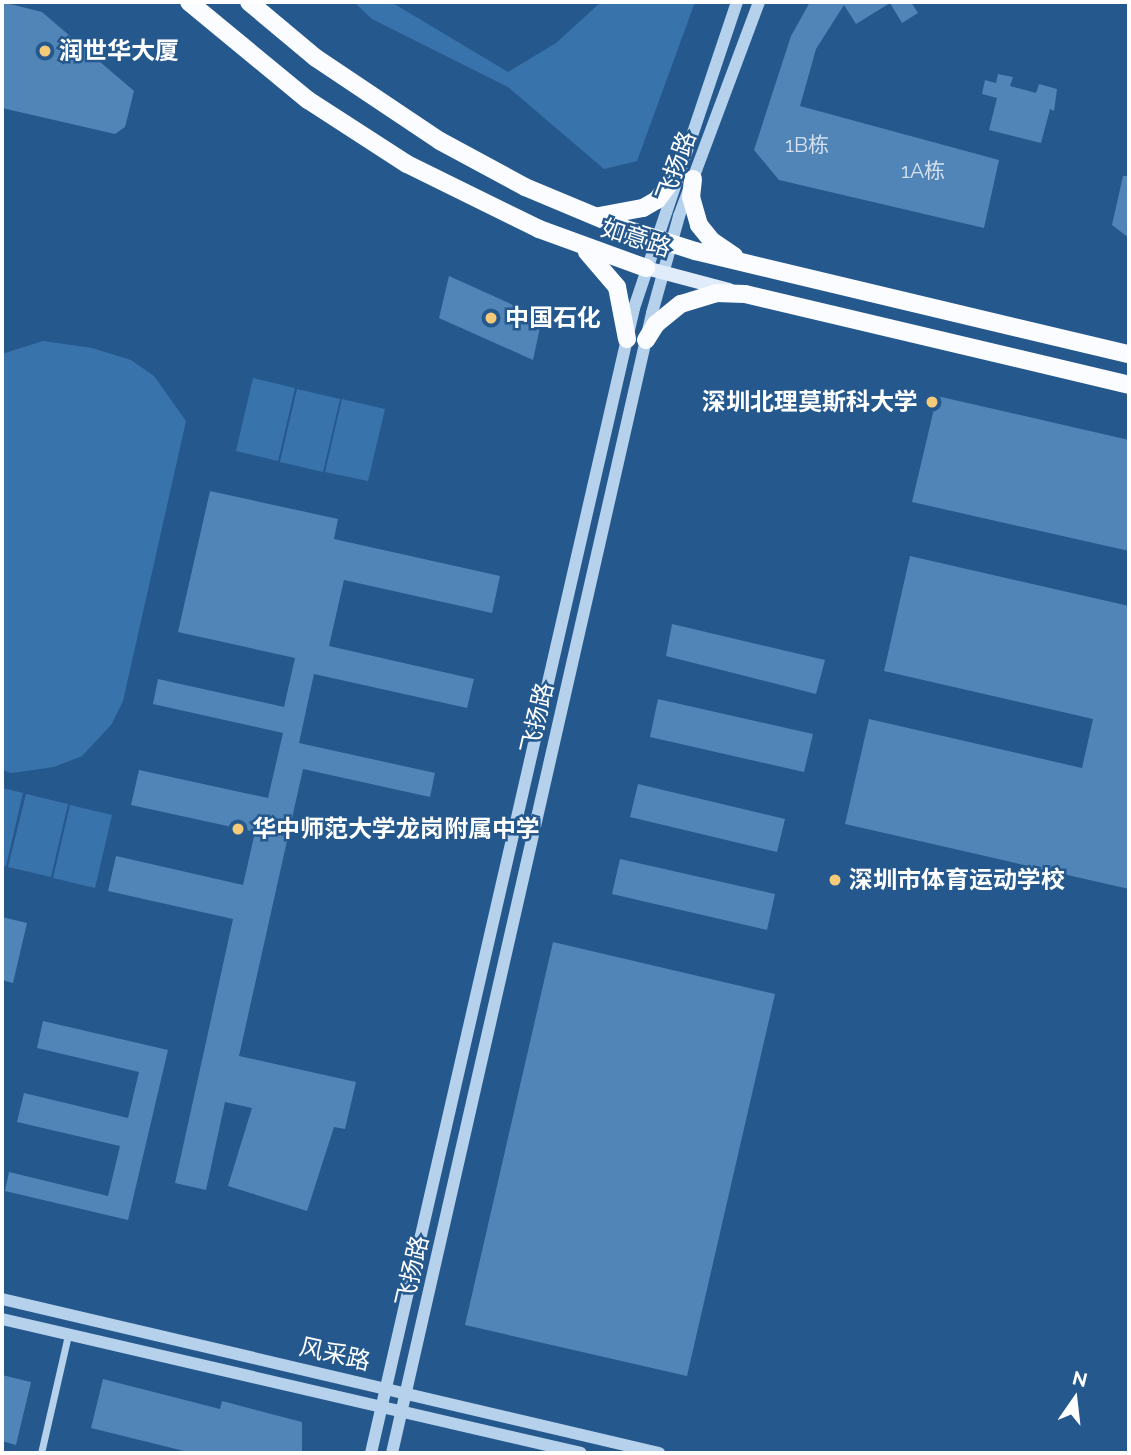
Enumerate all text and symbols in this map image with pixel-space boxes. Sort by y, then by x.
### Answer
place label: 润世华大厦 [59,37,179,65]
marker: 润世华大厦 [37,43,53,59]
street label: 飞扬路 [650,127,702,205]
house number: 1B栋 [785,132,829,158]
house number: 1A栋 [901,158,945,184]
street label: 如意路 [597,213,675,263]
place label: 中国石化 [505,304,601,332]
marker: 中国石化 [483,310,499,326]
place label: 深圳北理莫斯科大学 [702,388,918,416]
marker: 深圳北理莫斯科大学 [924,394,940,410]
street label: 飞扬路 [515,680,559,756]
place label: 华中师范大学龙岗附属中学 [252,815,540,843]
marker: 华中师范大学龙岗附属中学 [230,821,246,837]
place label: 深圳市体育运动学校 [849,866,1065,894]
marker: 深圳市体育运动学校 [827,872,843,888]
street label: 飞扬路 [390,1233,434,1309]
street label: 风采路 [297,1332,373,1376]
north arrow [1040,1364,1110,1434]
text: N [1070,1366,1090,1391]

